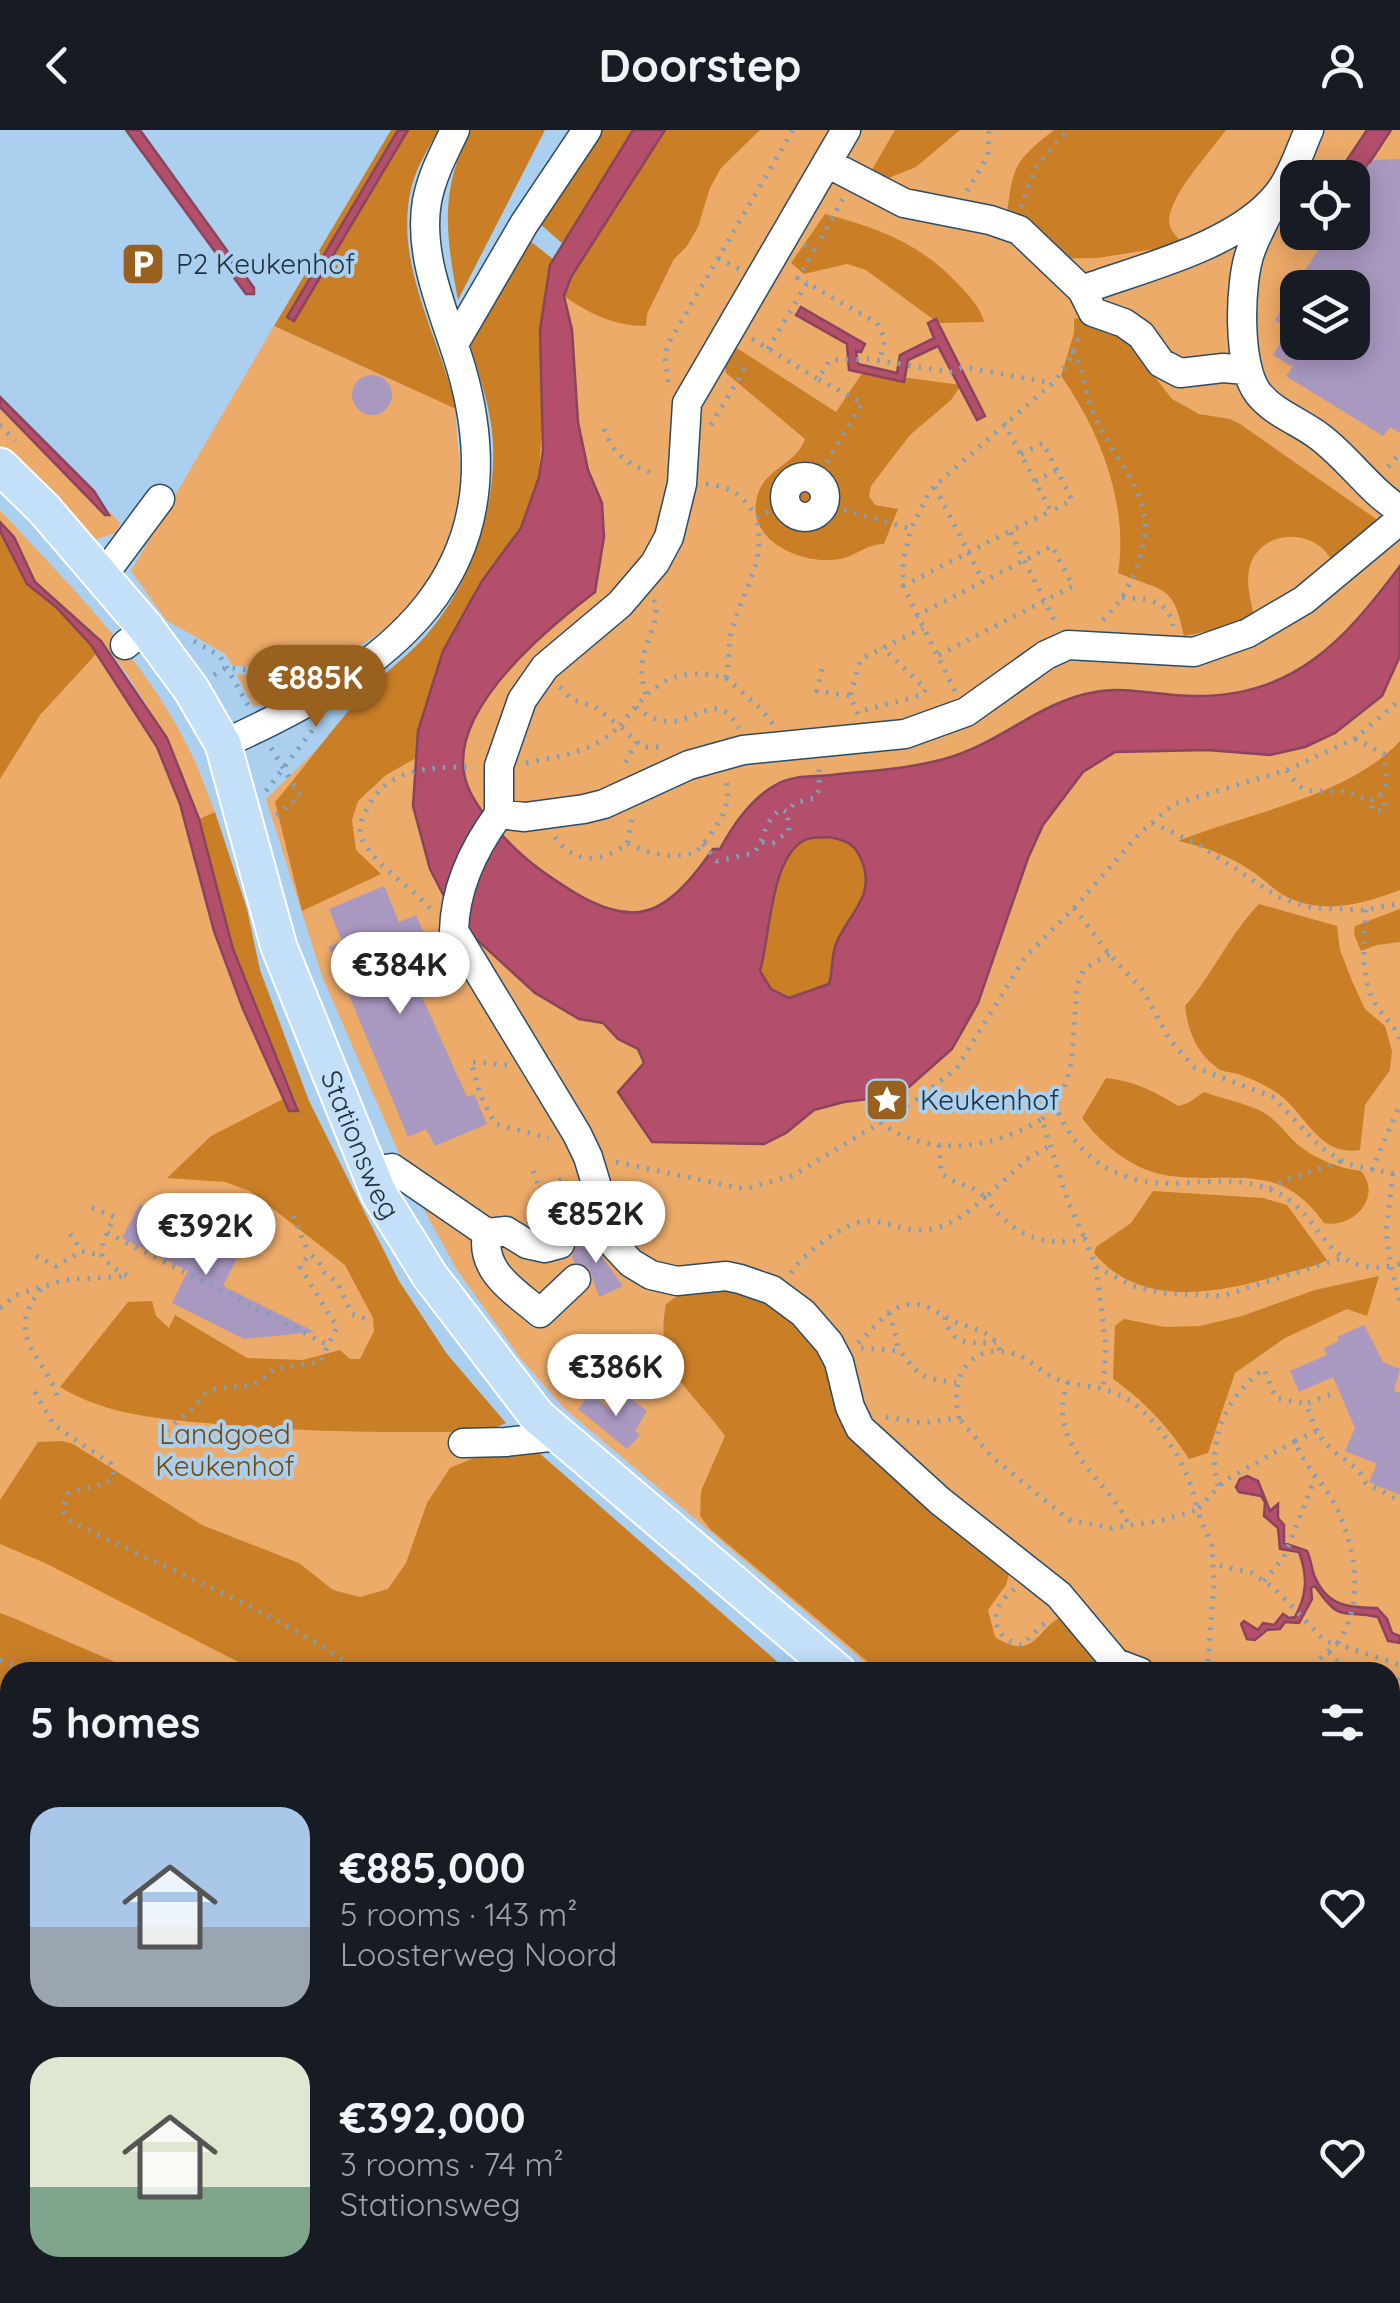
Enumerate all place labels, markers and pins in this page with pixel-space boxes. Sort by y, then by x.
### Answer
parking icon: P2 Keukenhof [120,241,166,287]
place label: P2 Keukenhof [176,246,355,281]
pin: €885K [246,645,386,730]
pin: €384K [330,932,470,1017]
place icon: Keukenhof [864,1077,910,1123]
place label: Keukenhof [920,1082,1059,1117]
pin: €852K [526,1181,666,1266]
pin: €392K [136,1193,276,1278]
pin: €386K [546,1334,686,1419]

